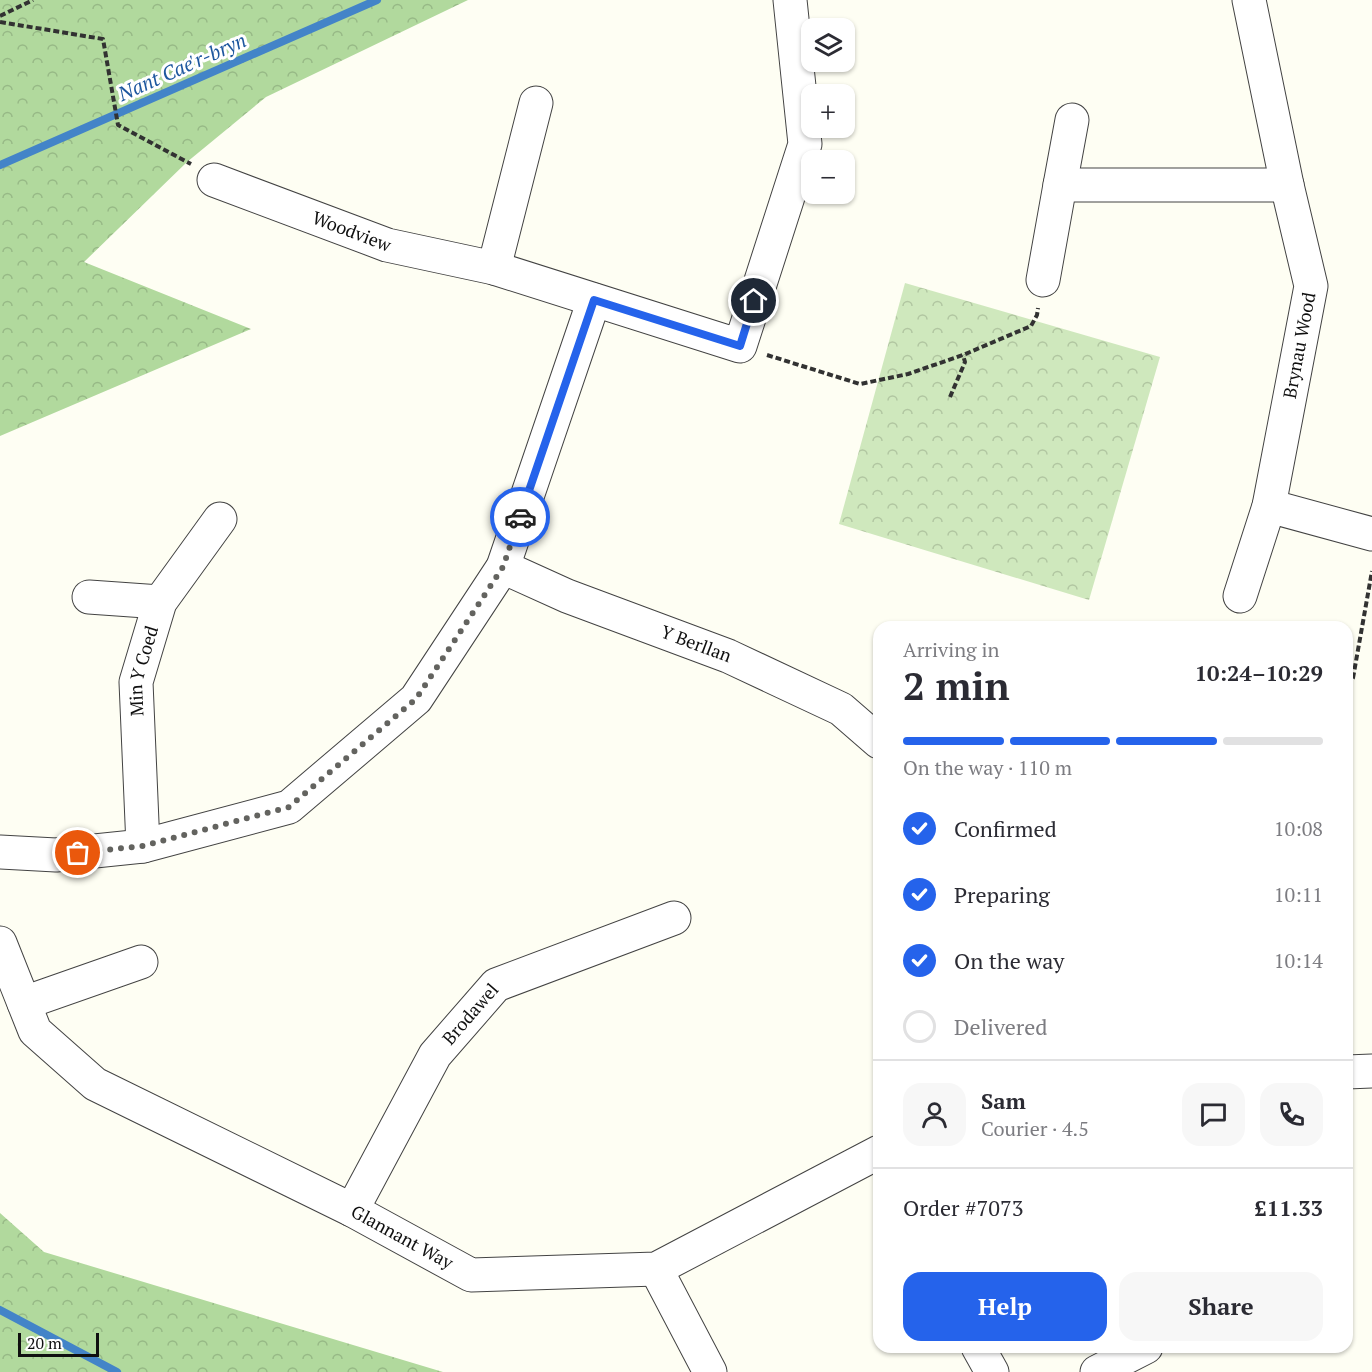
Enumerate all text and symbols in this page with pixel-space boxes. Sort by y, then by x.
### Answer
map controls [801,18,855,204]
button: layers [801,18,855,72]
water label: Nant Cae'r-bryn [113,26,250,107]
button: + [801,84,855,138]
button: − [801,150,855,204]
street label: Woodview [309,205,396,257]
pin [728,275,779,326]
icon: home [737,284,770,317]
street label: Brynau Wood [1277,290,1321,400]
courier [490,487,550,547]
icon: car [504,501,537,534]
street label: Y Berllan [658,619,735,667]
street label: Min Y Coed [123,623,163,717]
text: Arriving in [903,636,999,663]
text: 10:24–10:29 [1195,658,1323,687]
text: 2 min [903,659,1010,711]
text: On the way · 110 m [903,754,1072,781]
icon: check [903,812,936,845]
text: Confirmed [954,814,1057,843]
text: 10:08 [1274,815,1323,842]
pin [52,827,103,878]
icon: bag [61,836,94,869]
icon: check [903,878,936,911]
text: Preparing [954,880,1050,909]
text: 10:11 [1274,881,1323,908]
icon: check [903,944,936,977]
text: On the way [954,946,1064,975]
text: 10:14 [1274,947,1323,974]
street label: Brodawel [436,978,503,1049]
text: Delivered [954,1012,1047,1041]
button: person [903,1083,966,1146]
button: chat [1182,1083,1245,1146]
button: phone [1260,1083,1323,1146]
text: Sam [981,1086,1026,1115]
text: Courier · 4.5 [981,1115,1089,1142]
text: Order #7073 [903,1193,1023,1222]
text: £11.33 [1254,1193,1323,1222]
street label: Glannant Way [347,1199,459,1275]
button: Help [903,1272,1107,1341]
button: Share [1119,1272,1323,1341]
scale bar [18,1330,99,1358]
text: 20 m [27,1332,62,1354]

